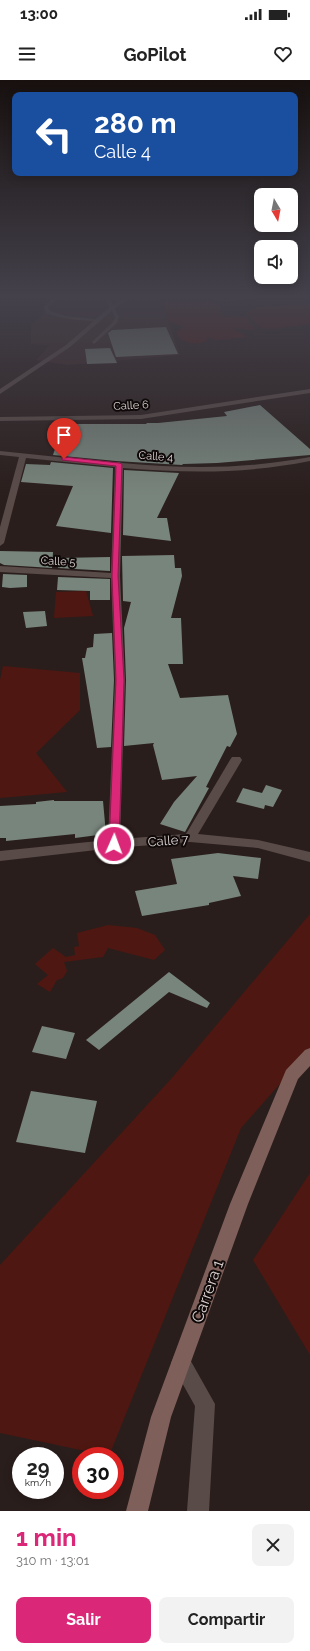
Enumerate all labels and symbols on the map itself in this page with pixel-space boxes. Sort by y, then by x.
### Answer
north arrow [254,188,298,232]
street label: Calle 6 [113,398,149,413]
pin [47,418,81,459]
street label: Calle 4 [138,449,174,464]
street label: Calle 5 [40,554,76,569]
position arrow [93,823,135,865]
street label: Calle 7 [147,832,189,849]
street label: Carrera 1 [187,1257,228,1325]
speed limit sign: 30 [72,1447,124,1499]

